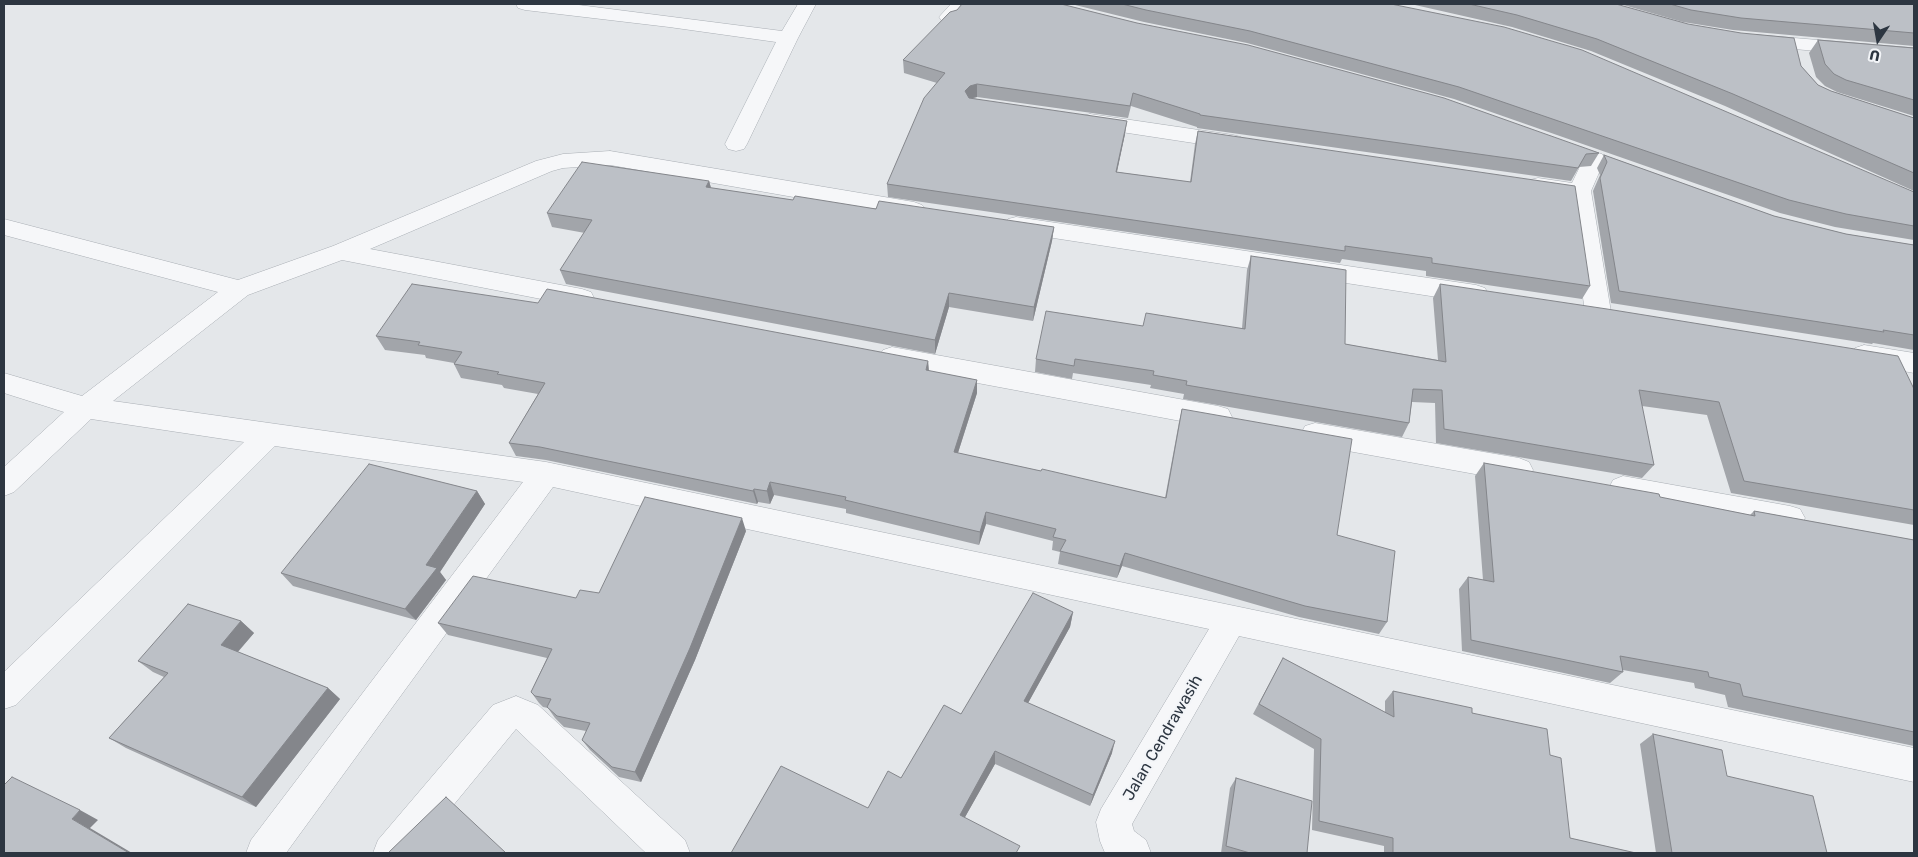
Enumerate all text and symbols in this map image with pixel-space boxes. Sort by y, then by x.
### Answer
north arrow [1853,15,1903,65]
text: U [1868,46,1882,65]
street label: Jalan Cendrawasih [1119,672,1207,804]

